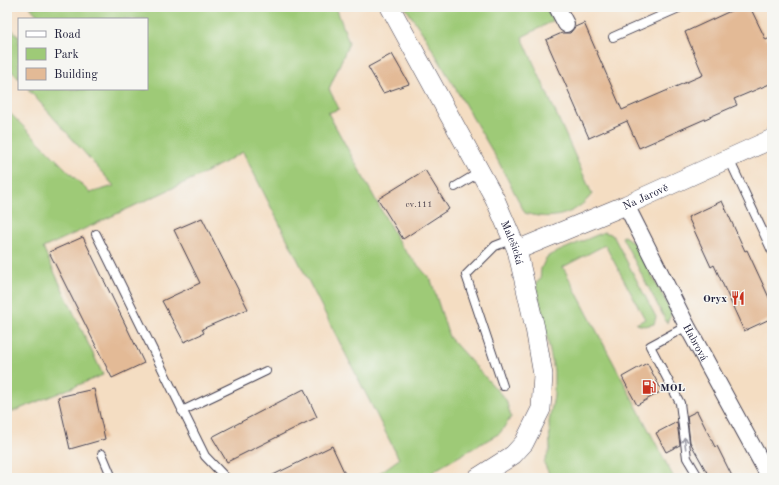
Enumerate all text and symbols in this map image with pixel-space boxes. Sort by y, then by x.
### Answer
legend [18,18,148,90]
text: Road [54,29,81,41]
text: Park [54,49,79,61]
text: Building [54,69,98,81]
street label: Na Jarově [621,183,670,213]
house number: ev.111 [405,200,433,209]
street label: Malešická [498,219,524,267]
restaurant icon: Oryx [730,290,746,306]
place label: Oryx [703,294,727,305]
street label: Habrová [680,323,709,364]
fuel station icon: MOL [641,379,657,395]
place label: MOL [660,383,685,394]
one-way arrow [681,437,689,450]

